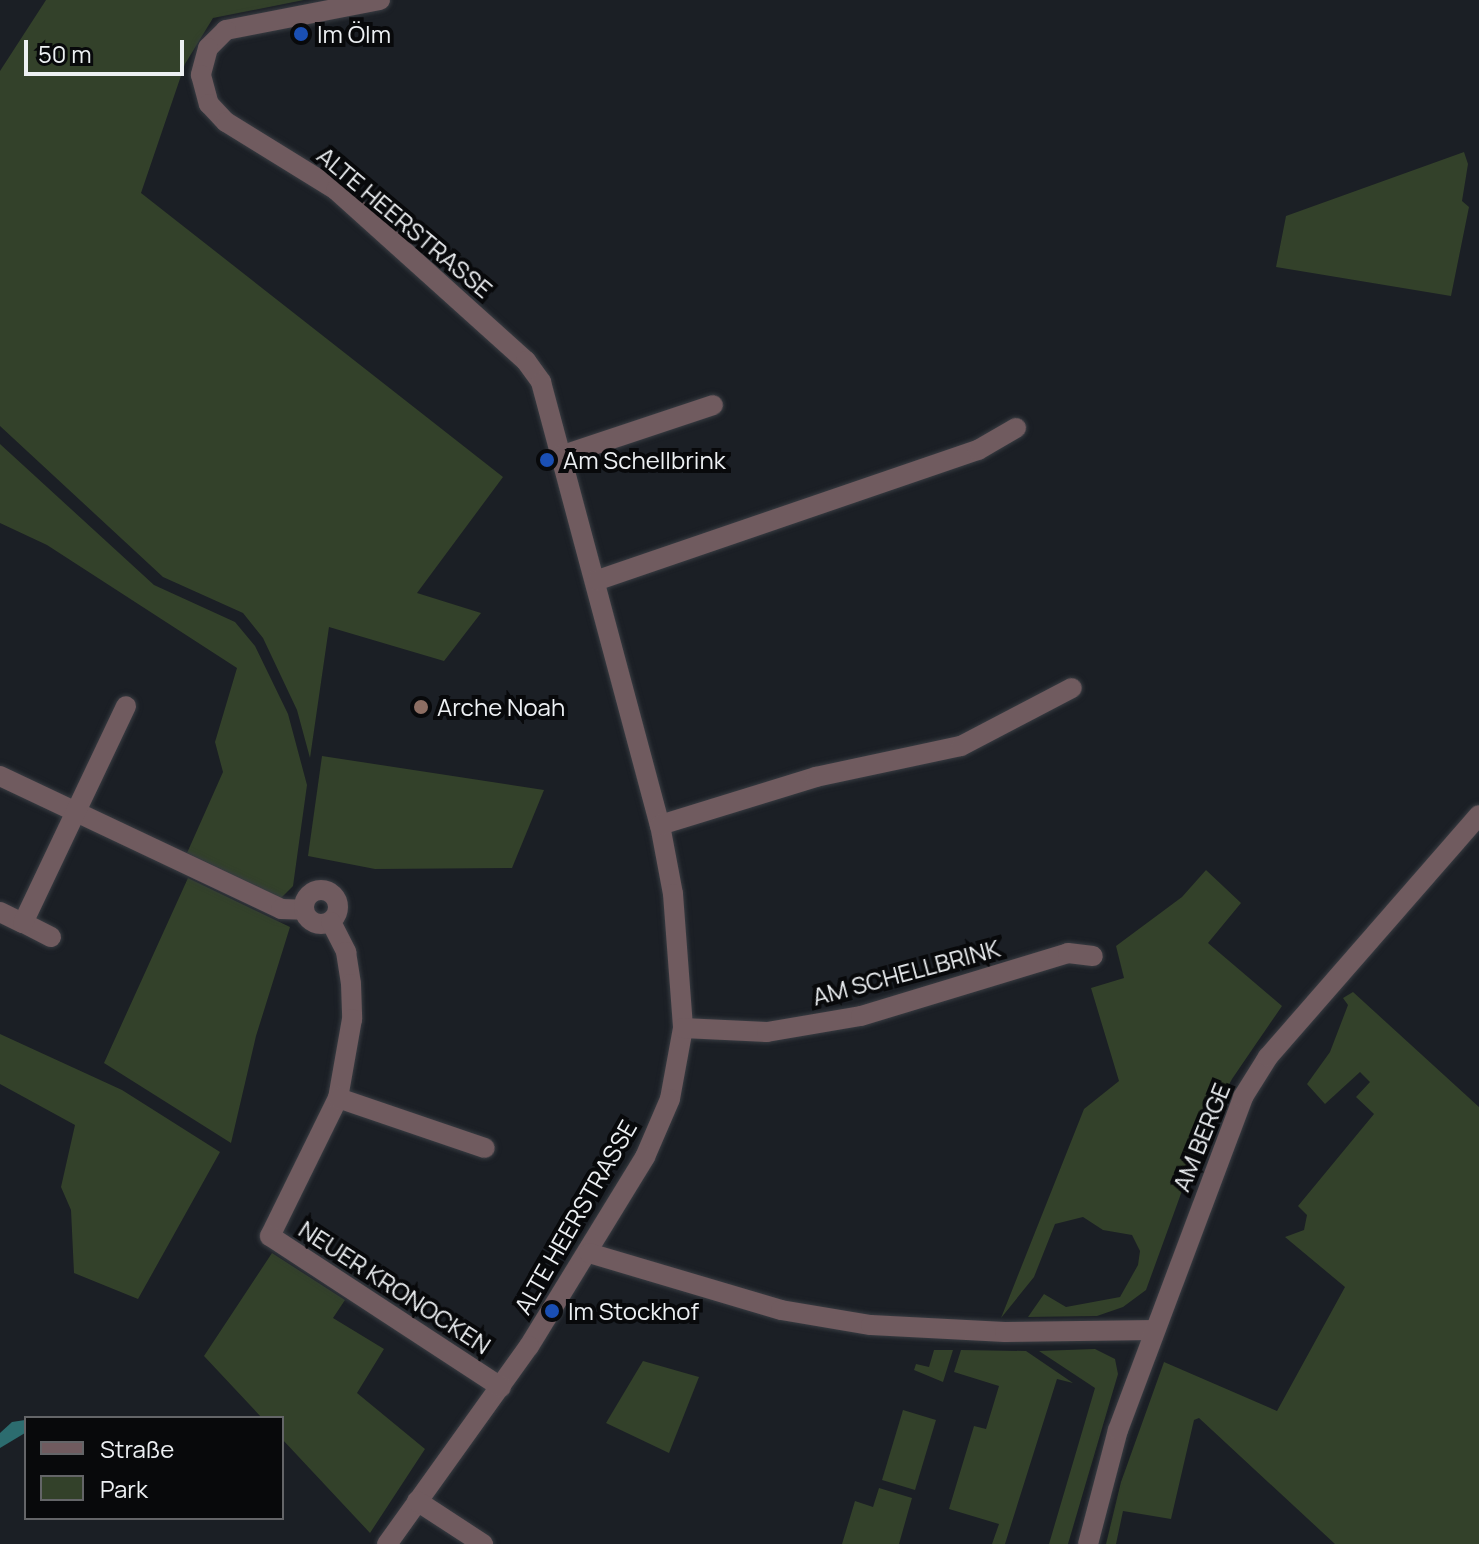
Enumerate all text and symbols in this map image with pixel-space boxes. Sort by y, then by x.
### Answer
place label: Im Ölm [317,20,391,48]
scale bar [28,24,188,74]
marker: Im Ölm [292,25,310,43]
text: 50 m [38,37,92,70]
street label: ALTE HEERSTRASSE [312,140,498,304]
place label: Am Schellbrink [563,446,726,474]
marker: Am Schellbrink [538,451,556,469]
place label: Arche Noah [437,693,565,721]
marker: Arche Noah [412,698,430,716]
street label: AM SCHELLBRINK [809,933,1003,1011]
street label: AM BERGE [1166,1079,1236,1195]
street label: ALTE HEERSTRASSE [508,1115,642,1319]
street label: NEUER KRONOCKEN [294,1214,496,1360]
place label: Im Stockhof [568,1297,699,1325]
marker: Im Stockhof [543,1302,561,1320]
legend [24,1416,284,1520]
text: Straße [100,1432,174,1465]
text: Park [100,1472,148,1505]

